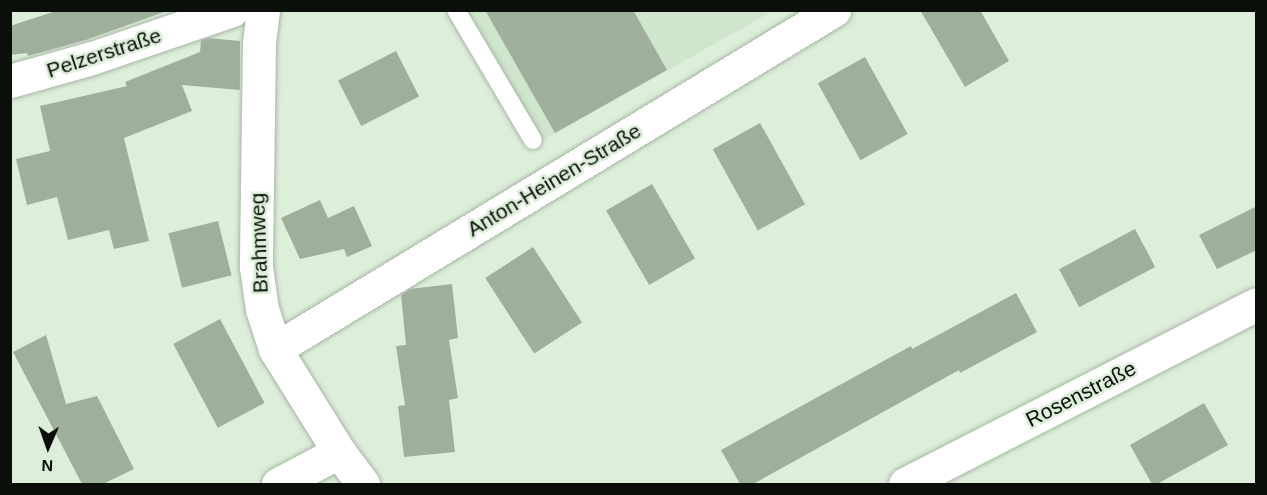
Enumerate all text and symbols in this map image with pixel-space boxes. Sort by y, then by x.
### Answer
street label: Pelzerstraße [44,23,164,83]
street label: Anton-Heinen-Straße [462,118,646,242]
street label: Brahmweg [245,192,273,294]
street label: Rosenstraße [1022,355,1140,433]
north arrow [18,417,78,477]
text: N [41,457,53,474]

